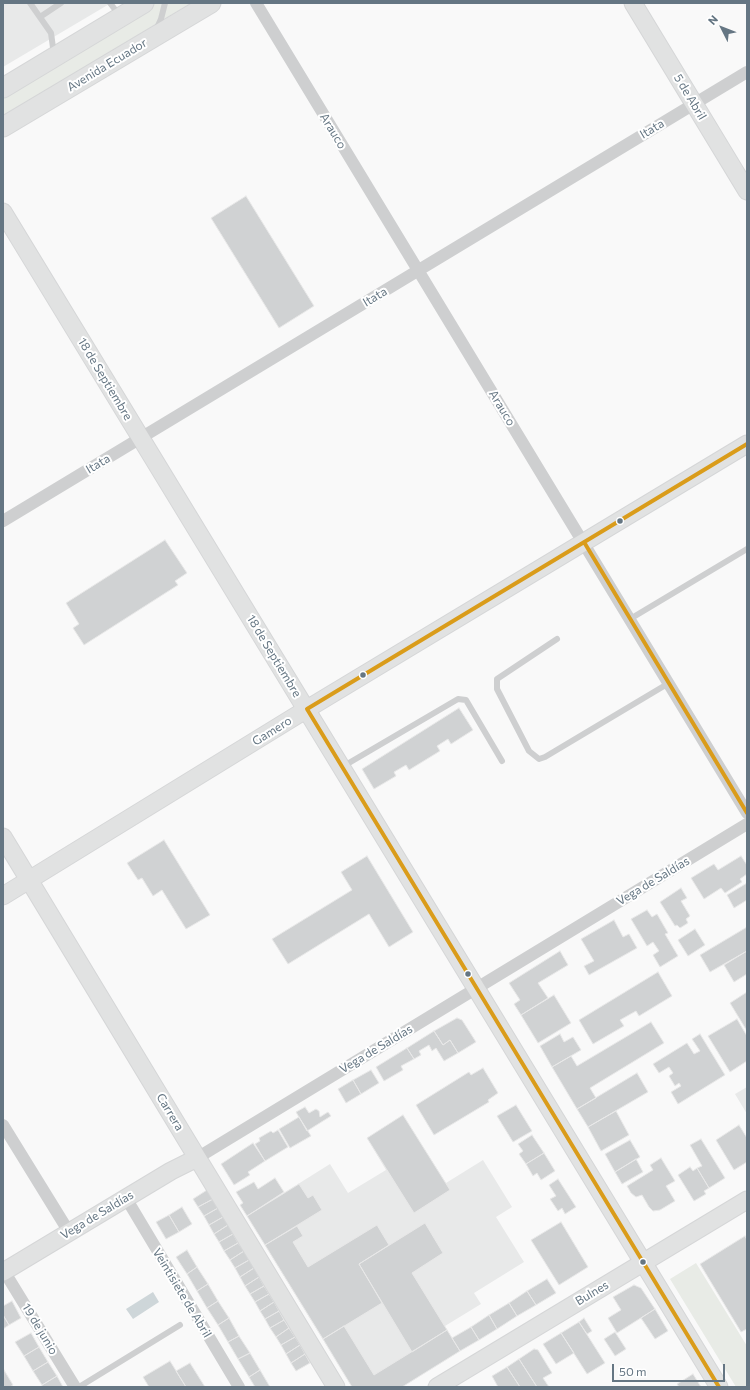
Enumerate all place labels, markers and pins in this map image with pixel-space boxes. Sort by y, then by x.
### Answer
unlabelled marker [615,516,625,526]
unlabelled marker [358,670,368,680]
unlabelled marker [463,969,473,979]
unlabelled marker [638,1257,648,1267]

